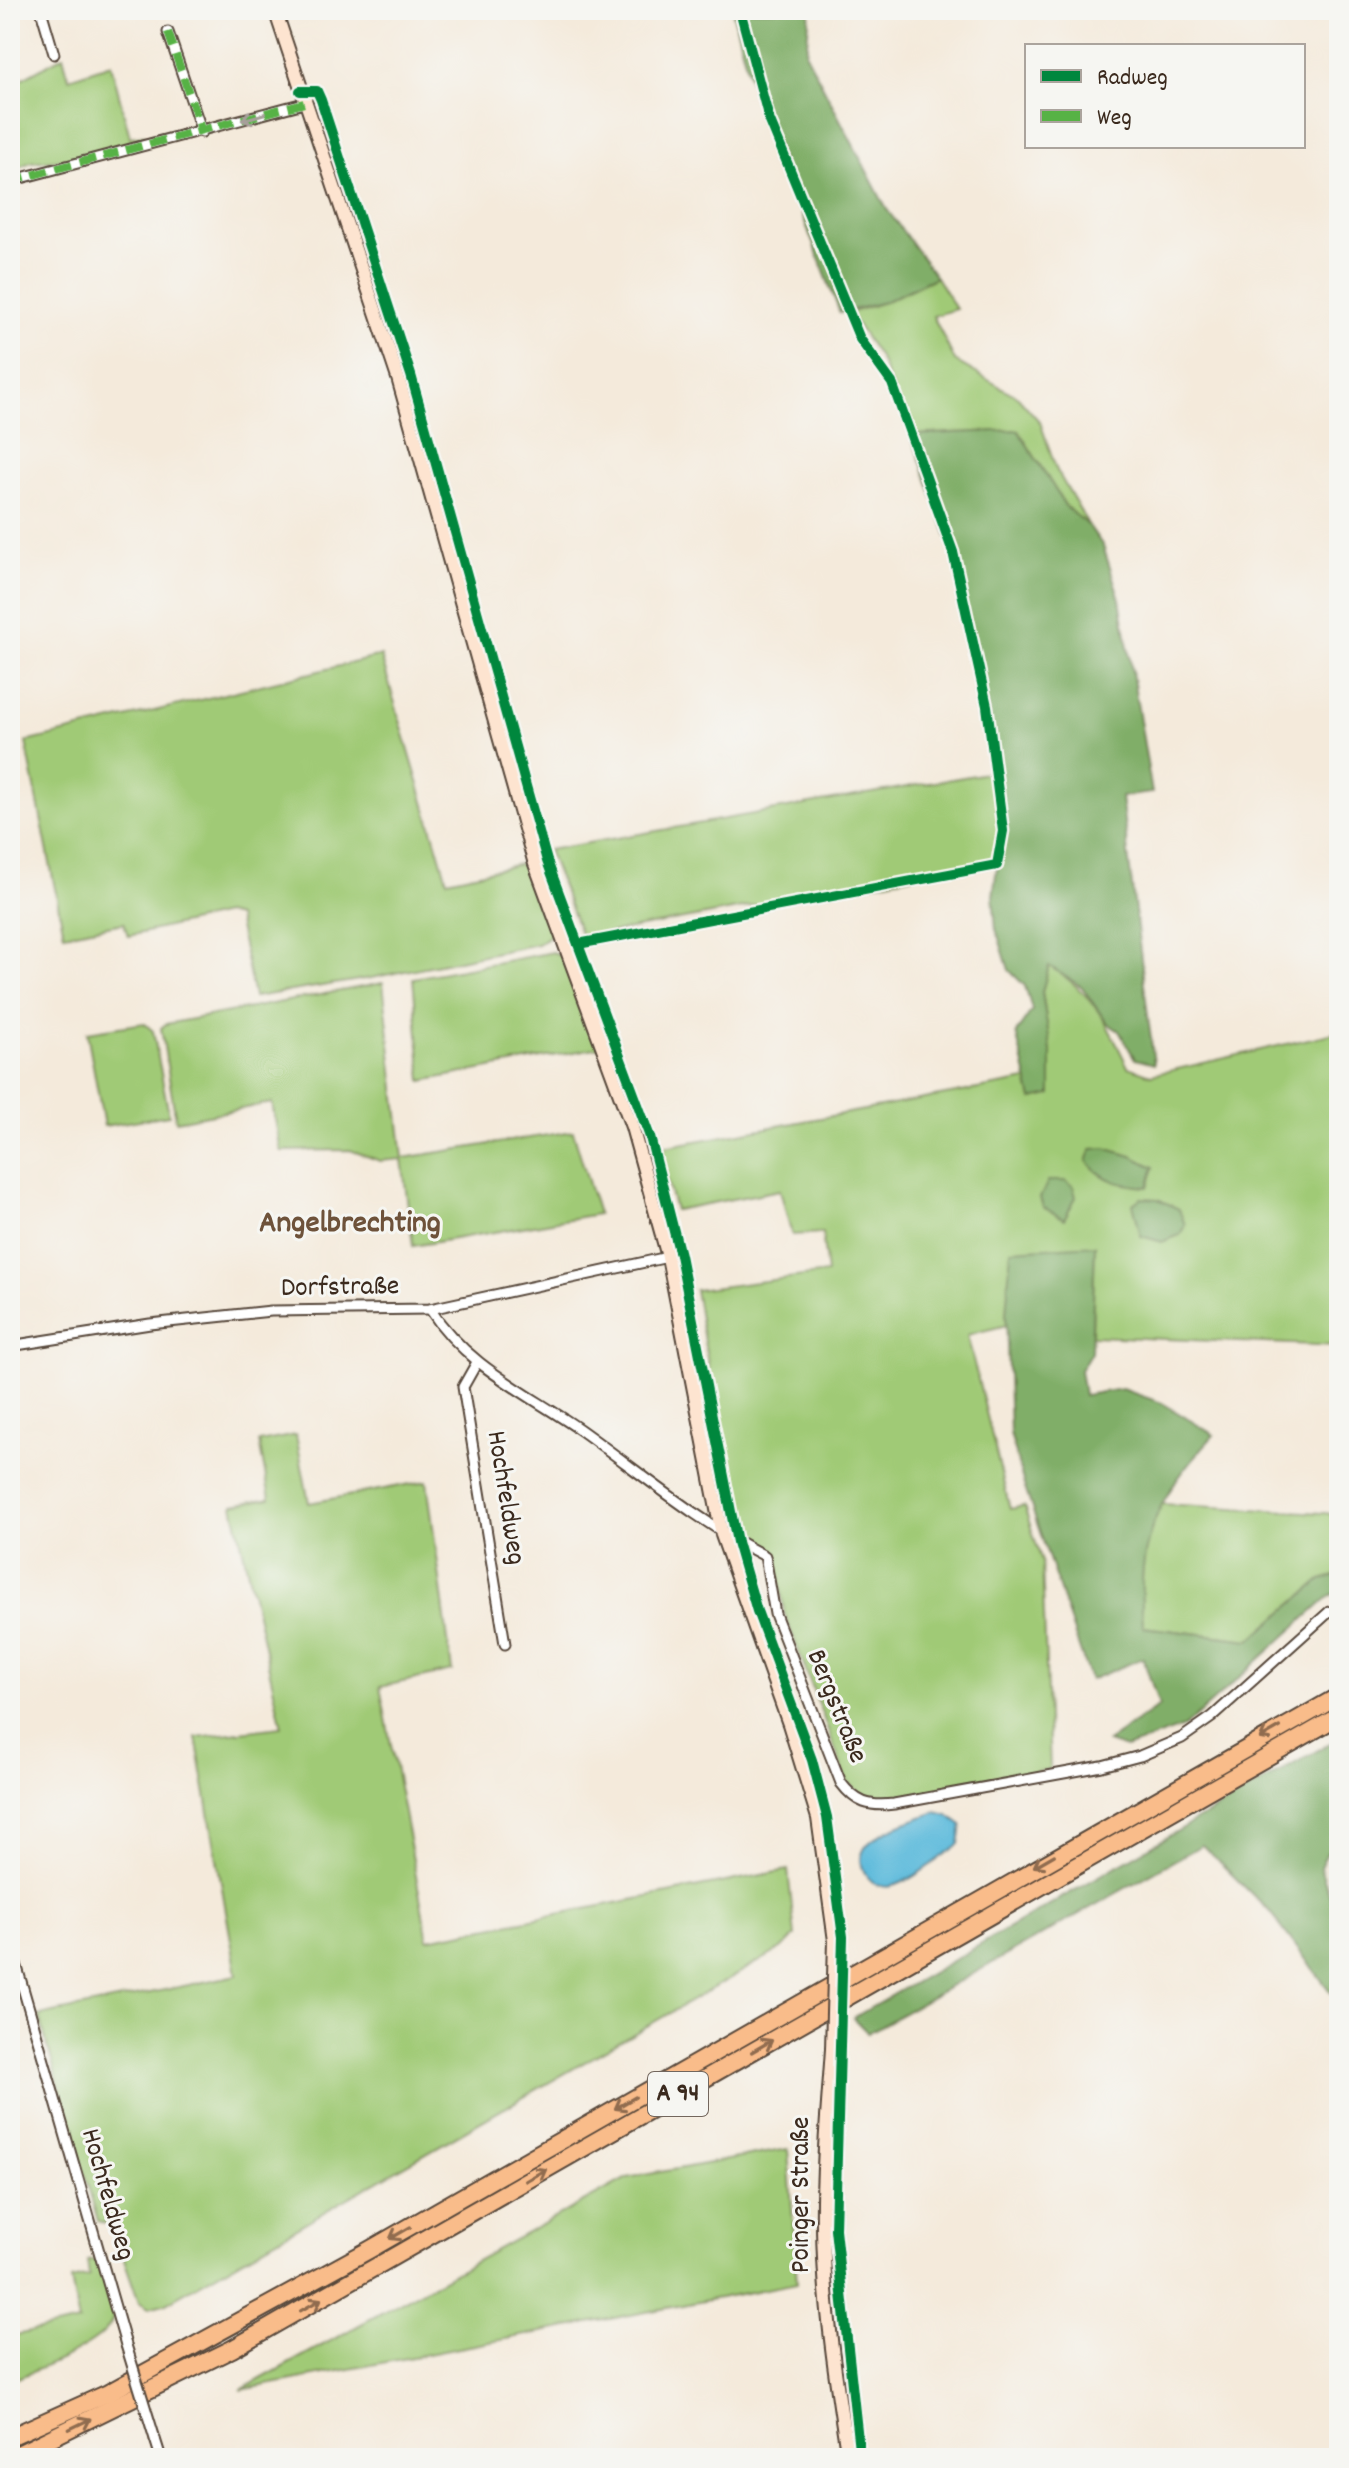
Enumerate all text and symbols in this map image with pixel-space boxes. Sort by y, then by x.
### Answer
legend [1025,44,1305,148]
text: Radweg [1097,62,1168,96]
text: Weg [1097,102,1132,136]
one-way arrow [240,110,266,125]
district label: Angelbrechting [259,1202,441,1248]
street label: Dorfstraße [280,1268,400,1310]
street label: Hochfeldweg [474,1428,534,1568]
street label: Bergstraße [794,1644,876,1770]
one-way arrow [1259,1726,1283,1741]
one-way arrow [1033,1854,1057,1869]
one-way arrow [750,2038,773,2054]
road number: A 94 [648,2072,708,2116]
one-way arrow [614,2095,637,2111]
street label: Poinger Straße [783,2117,823,2273]
street label: Hochfeldweg [68,2124,144,2266]
one-way arrow [524,2167,547,2183]
one-way arrow [389,2225,412,2241]
one-way arrow [299,2297,322,2313]
one-way arrow [68,2416,92,2431]

